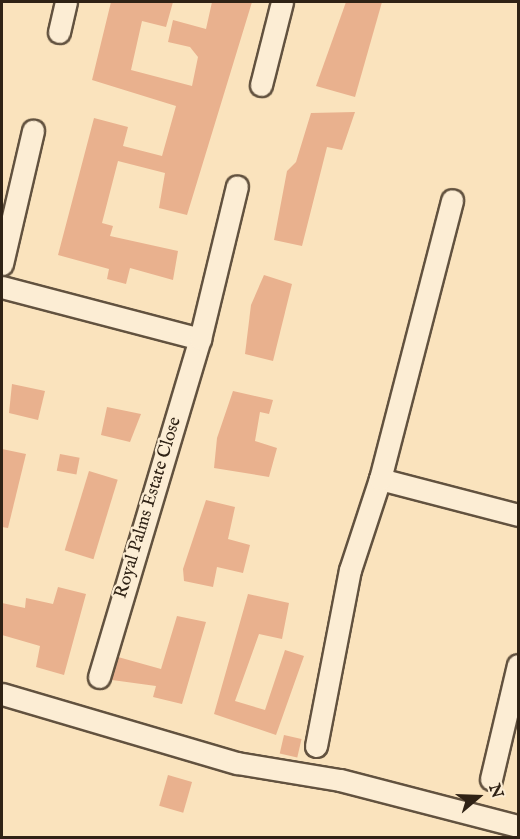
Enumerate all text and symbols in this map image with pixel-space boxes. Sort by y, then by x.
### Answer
street label: Royal Palms Estate Close [111,415,187,601]
north arrow [448,767,508,827]
text: N [483,781,507,801]

